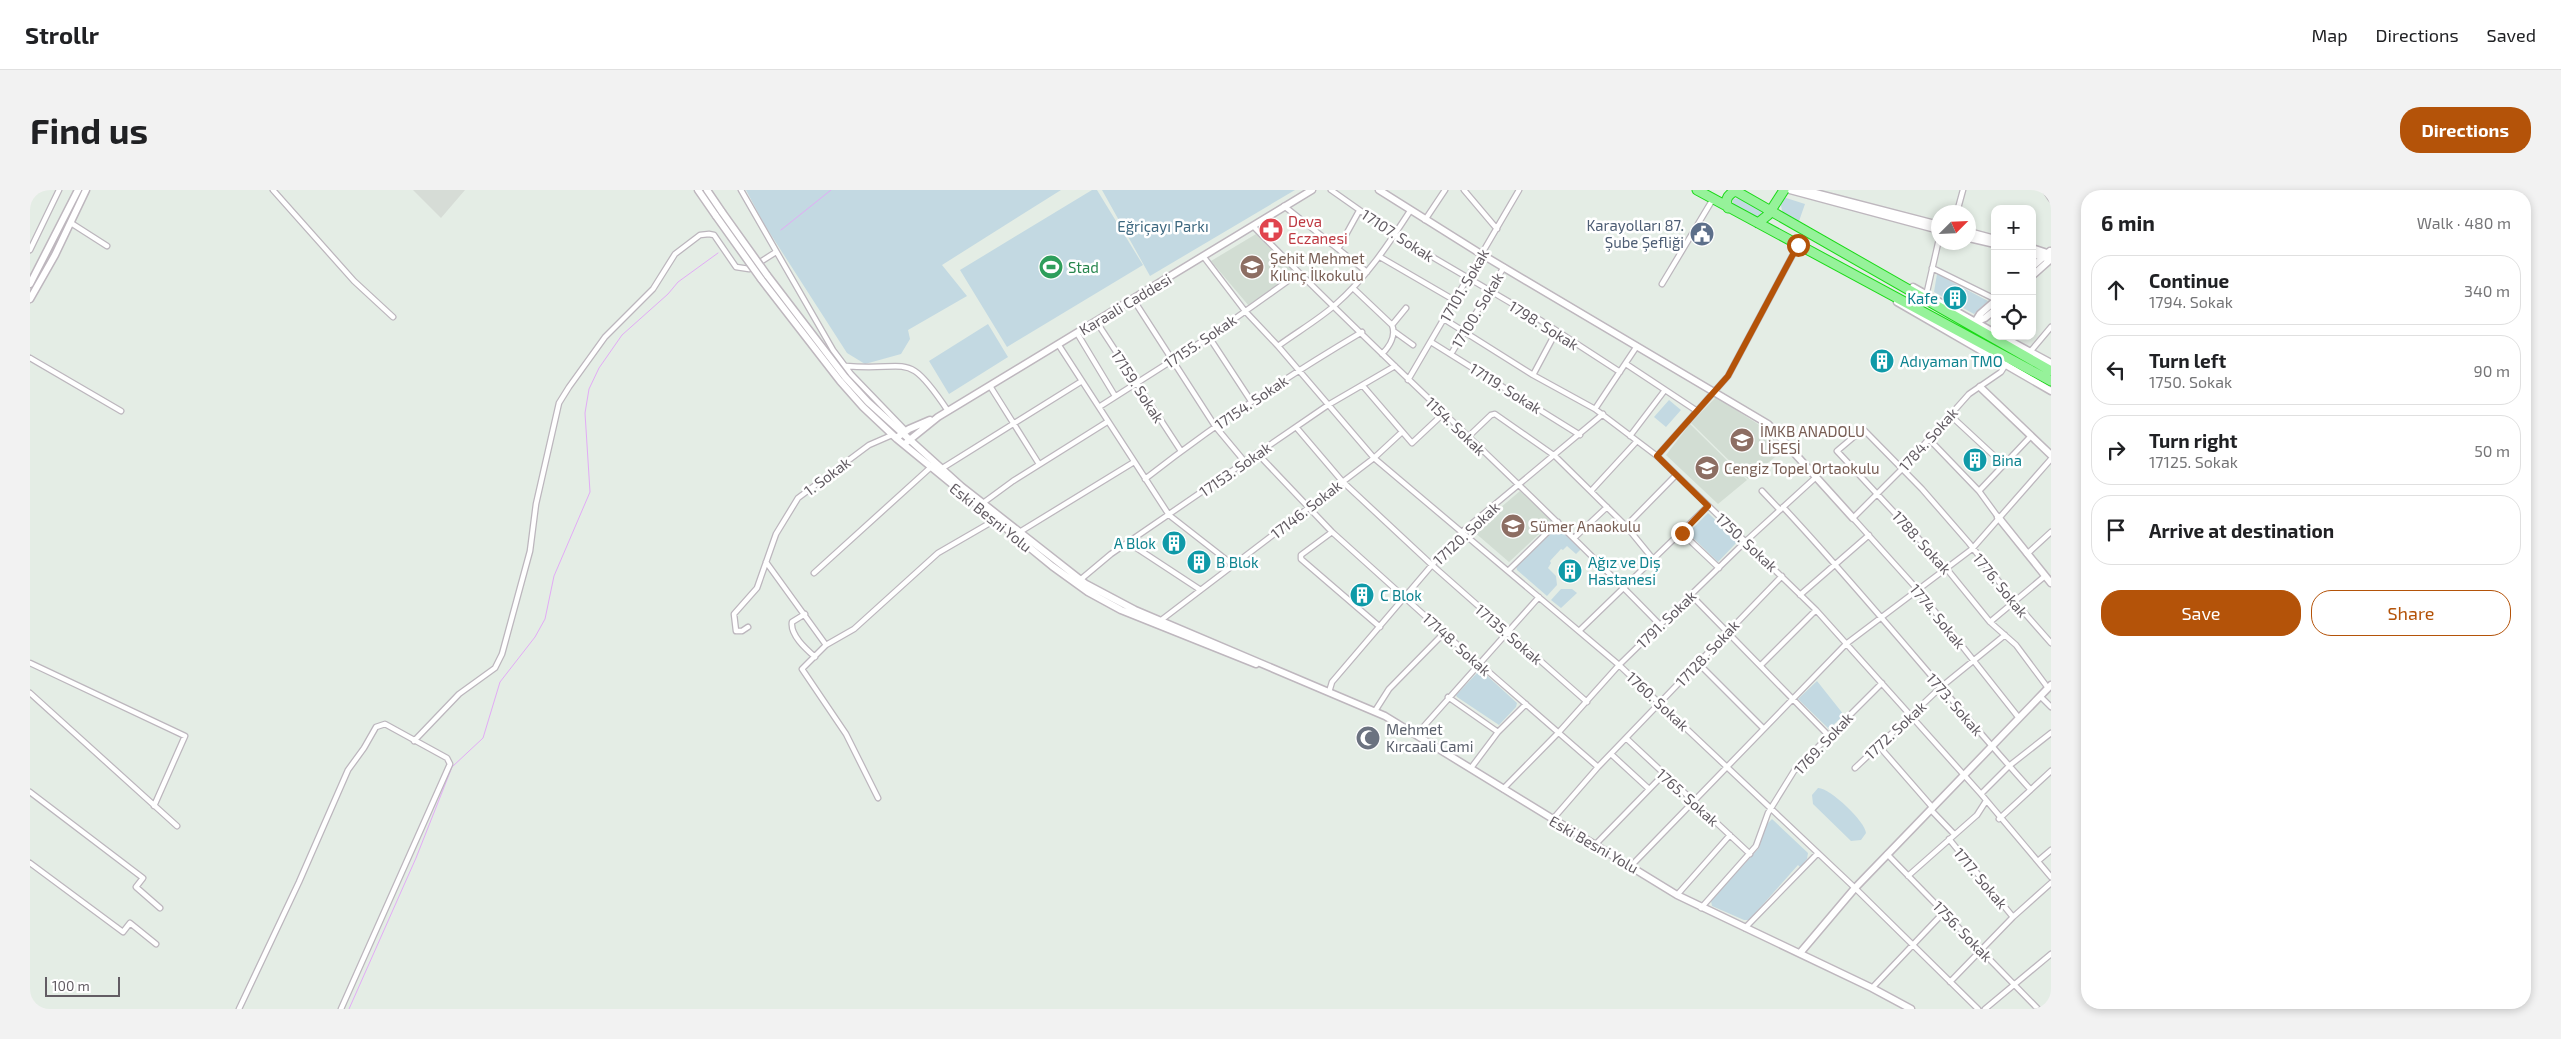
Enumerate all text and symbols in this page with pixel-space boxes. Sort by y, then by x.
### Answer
text: Strollr [25,20,99,49]
text: Map [2311,24,2348,46]
text: Directions [2376,24,2459,46]
text: Saved [2487,24,2536,46]
button: Directions [2400,107,2531,153]
text: Find us [30,109,148,151]
street label: 17107. Sokak [1358,205,1438,265]
north arrow [1931,205,1976,250]
map controls [1991,205,2036,340]
button: + [1991,205,2036,250]
text: 6 min [2101,210,2155,235]
place label: Deva Eczanesi [1288,212,1348,247]
text: Walk · 480 m [2417,213,2511,232]
place label: Karayolları 87. Şube Şefliği [1587,216,1684,252]
park label: Eğriçayı Parkı [1117,217,1209,236]
pharmacy icon: Deva Eczanesi [1258,217,1284,243]
public building icon: Karayolları 87. Şube Şefliği [1689,221,1715,247]
route start [1787,234,1810,257]
street label: 17101. Sokak [1436,245,1492,325]
place label: Şehit Mehmet Kılınç İlkokulu [1270,249,1365,285]
button: − [1991,250,2036,295]
sports icon: Stad [1038,254,1064,280]
school or university icon: Şehit Mehmet Kılınç İlkokulu [1239,254,1265,280]
place label: Stad [1068,258,1099,276]
street label: Karaali Caddesi [1076,269,1174,339]
street label: 17100. Sokak [1447,269,1507,351]
text: Continue [2149,269,2229,292]
icon: ahead [2102,276,2130,304]
text: 340 m [2464,281,2510,300]
building icon: Kafe [1942,285,1968,311]
place label: Kafe [1907,289,1938,307]
text: 1794. Sokak [2149,292,2233,311]
button: locate [1991,295,2036,340]
street label: 1798. Sokak [1506,297,1582,354]
street label: 17155. Sokak [1161,310,1240,372]
street label: 17159. Sokak [1108,346,1168,426]
building icon: Adıyaman TMO [1869,348,1895,374]
text: Turn left [2149,349,2226,372]
place label: Adıyaman TMO [1900,352,2003,370]
icon: left [2102,356,2130,384]
street label: 17119. Sokak [1467,359,1546,417]
text: 90 m [2474,361,2510,380]
street label: 17154. Sokak [1211,371,1291,433]
text: 1750. Sokak [2149,372,2232,391]
street label: 1154. Sokak [1422,393,1490,459]
street label: 1784. Sokak [1895,403,1961,474]
place label: İMKB ANADOLU LİSESİ [1760,422,1865,457]
school or university icon: İMKB ANADOLU LİSESİ [1729,427,1755,453]
text: Turn right [2149,429,2237,452]
icon: right [2102,436,2130,464]
street label: 17153. Sokak [1196,438,1275,500]
text: 50 m [2474,441,2510,460]
building icon: Bina [1962,447,1988,473]
place label: Bina [1992,451,2022,469]
text: 17125. Sokak [2149,452,2238,471]
street label: 1. Sokak [800,453,854,499]
school or university icon: Cengiz Topel Ortaokulu [1694,455,1720,481]
place label: Cengiz Topel Ortaokulu [1724,459,1880,477]
street label: 17146. Sokak [1267,476,1345,542]
street label: Eski Besni Yolu [946,478,1036,556]
street label: 17120. Sokak [1429,497,1503,568]
street label: 1788. Sokak [1889,507,1955,578]
street label: 1750. Sokak [1712,509,1782,575]
school or university icon: Sümer Anaokulu [1500,513,1526,539]
icon: arrive [2102,516,2130,544]
place label: Sümer Anaokulu [1530,517,1641,535]
text: Arrive at destination [2149,519,2334,542]
route end [1671,522,1694,545]
building icon: A Blok [1161,530,1187,556]
place label: A Blok [1114,534,1156,552]
building icon: B Blok [1186,549,1212,575]
street label: 1776. Sokak [1970,549,2032,621]
place label: B Blok [1216,553,1259,571]
place label: Ağız ve Diş Hastanesi [1588,553,1661,588]
building icon: Ağız ve Diş Hastanesi [1557,558,1583,584]
street label: 1774. Sokak [1907,580,1970,652]
building icon: C Blok [1349,582,1375,608]
place label: C Blok [1380,586,1422,604]
street label: 1791. Sokak [1633,586,1700,652]
button: Save [2101,590,2301,636]
button: Share [2311,590,2511,636]
street label: 17135. Sokak [1472,600,1547,668]
street label: 17148. Sokak [1419,609,1495,679]
street label: 17128. Sokak [1672,616,1743,690]
street label: 1760. Sokak [1623,668,1693,735]
street label: 1773. Sokak [1923,669,1987,739]
street label: 1772. Sokak [1861,697,1930,763]
street label: 1769. Sokak [1790,708,1856,778]
place label: Mehmet Kırcaali Cami [1386,720,1473,755]
mosque icon: Mehmet Kırcaali Cami [1355,725,1381,751]
street label: 1765. Sokak [1653,764,1723,830]
street label: Eski Besni Yolu [1546,811,1642,877]
street label: 1717. Sokak [1950,844,2012,912]
street label: 1756. Sokak [1930,897,1997,965]
scale bar [45,974,120,997]
text: 100 m [52,977,90,994]

